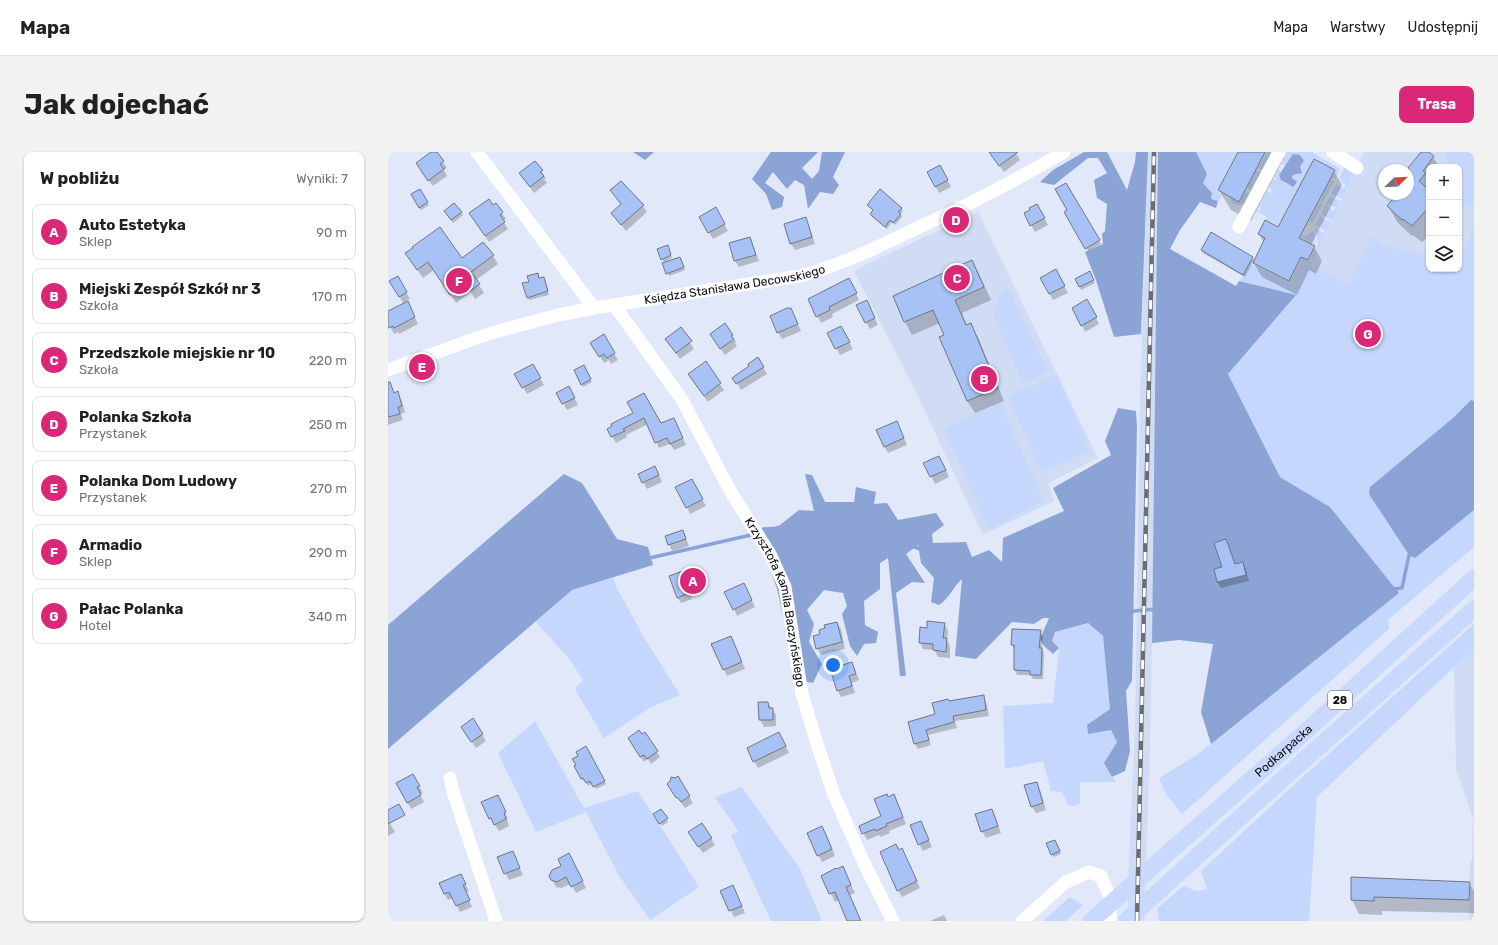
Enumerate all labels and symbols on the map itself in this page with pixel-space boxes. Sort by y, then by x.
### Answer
north arrow [1378,164,1414,200]
pin: D [943,205,969,235]
street label: Księdza Stanisława Decowskiego [643,262,827,307]
pin: C [944,263,970,293]
pin: F [446,266,472,296]
pin: G [1355,319,1381,349]
pin: E [409,352,435,382]
pin: B [971,364,997,394]
street label: Krzysztofa Kamila Baczyńskiego [742,515,808,688]
pin: A [680,566,706,596]
your location [823,655,843,675]
road number: 28 [1328,691,1352,709]
street label: Podkarpacka [1252,722,1315,780]

